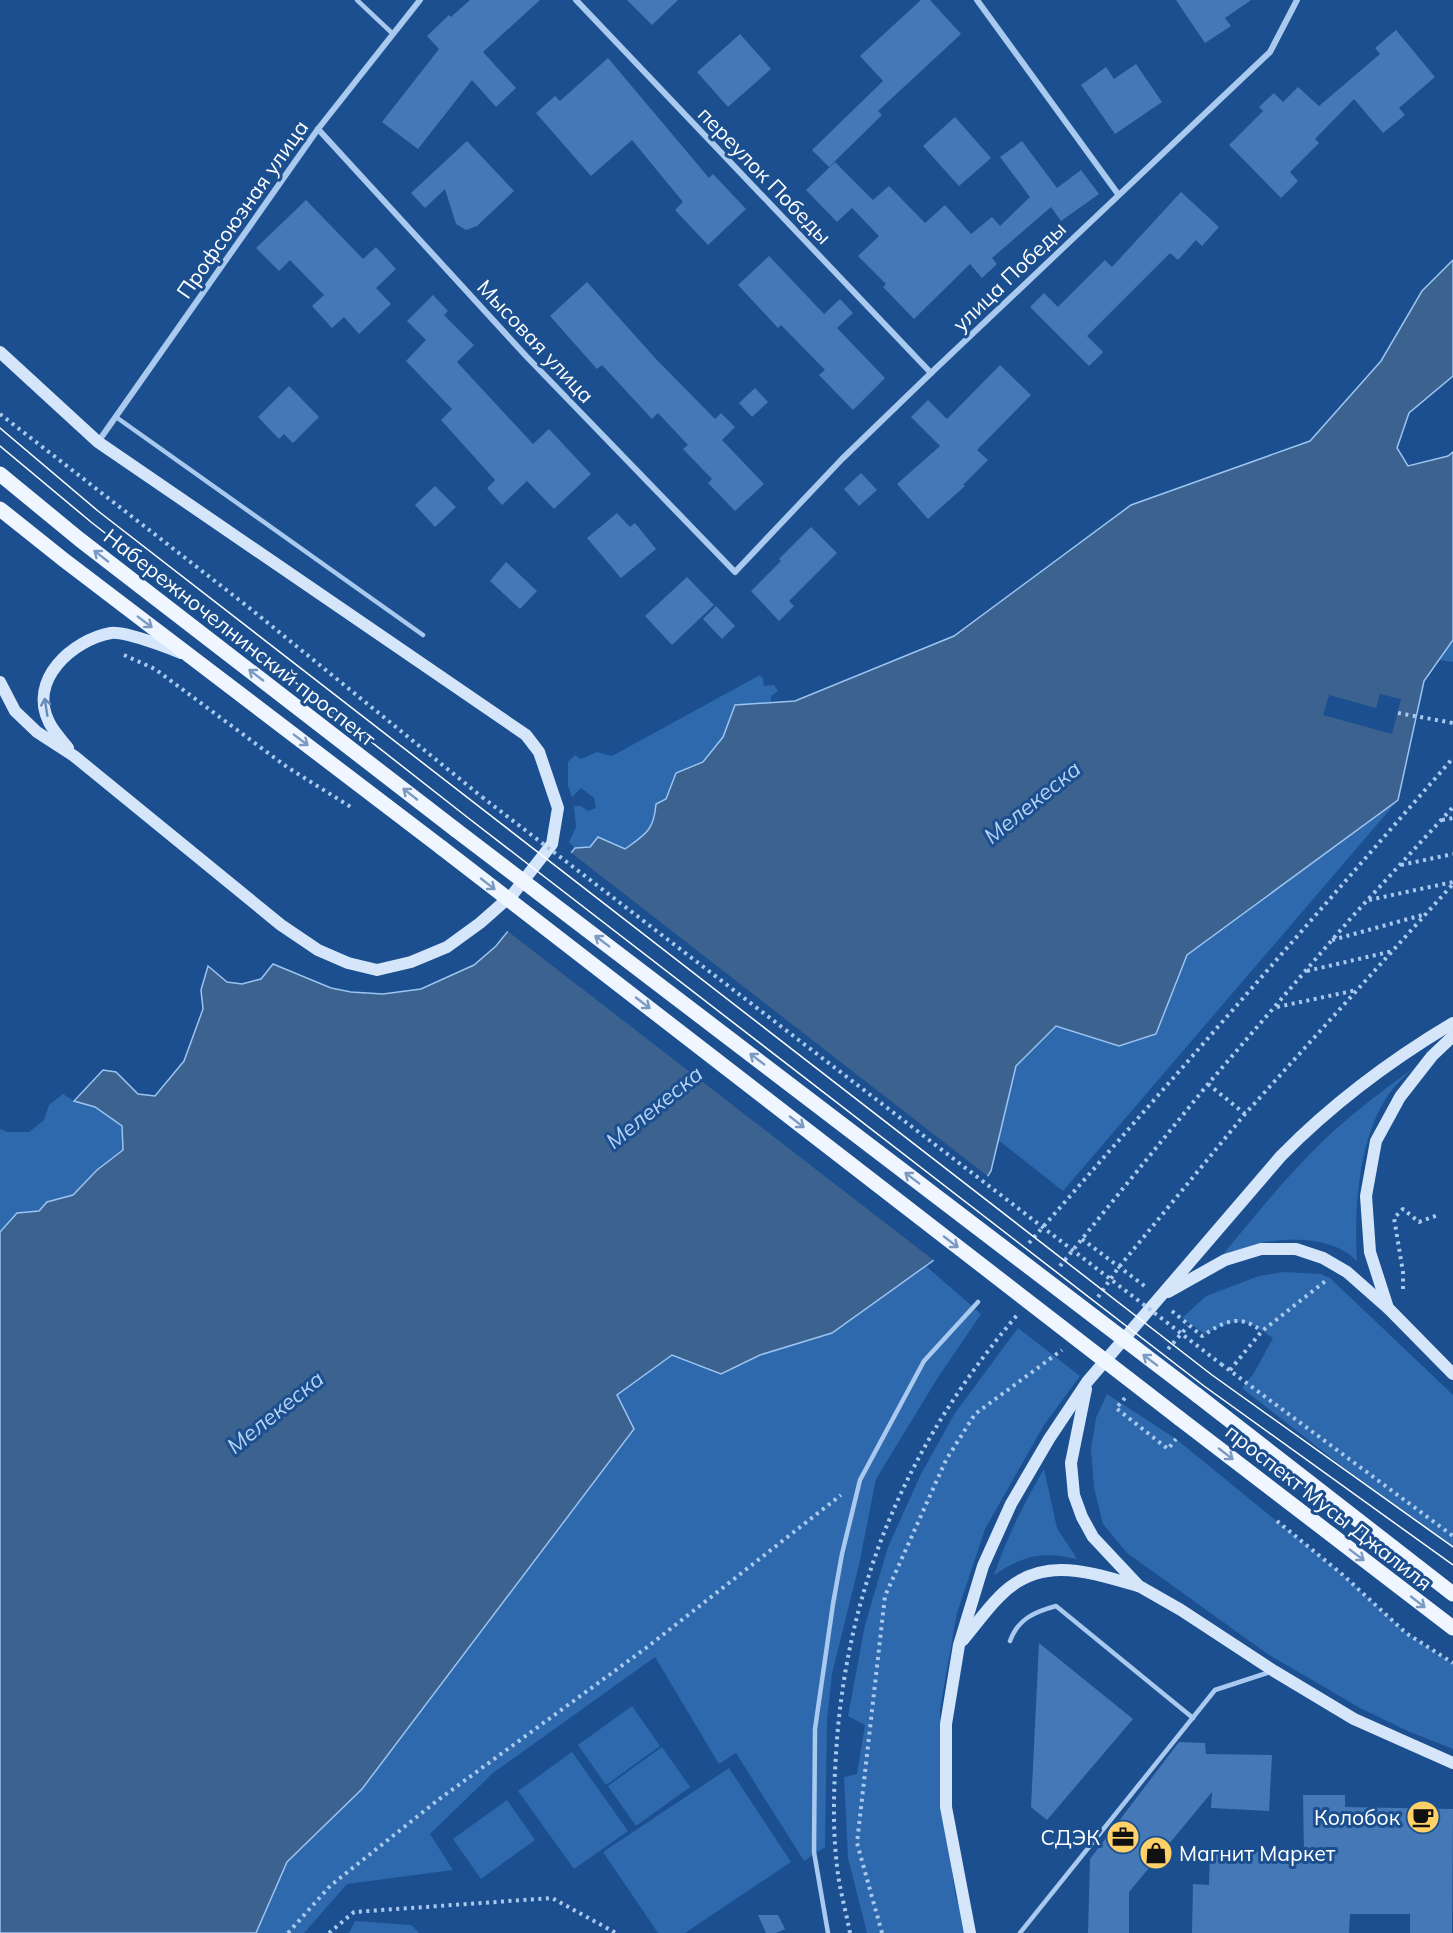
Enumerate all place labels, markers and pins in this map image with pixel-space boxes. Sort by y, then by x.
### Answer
cafe icon: Колобок [1405,1799,1441,1835]
place label: Колобок [1314,1804,1401,1830]
office icon: СДЭК [1105,1819,1141,1855]
place label: СДЭК [1041,1824,1100,1850]
shop icon: Магнит Маркет [1138,1835,1174,1871]
place label: Магнит Маркет [1179,1840,1336,1866]

